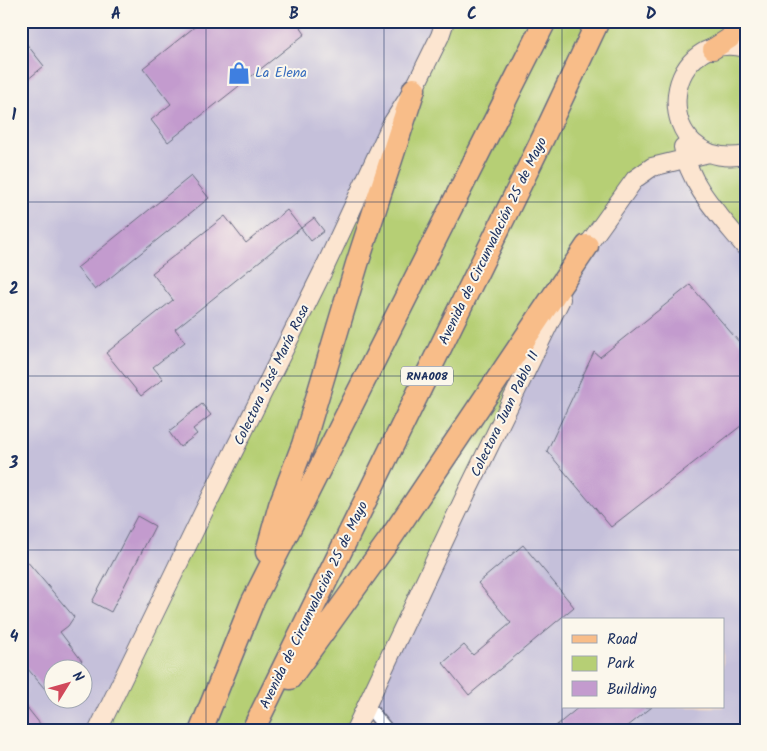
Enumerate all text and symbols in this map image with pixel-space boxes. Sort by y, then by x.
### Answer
text: A [111,2,121,27]
text: B [289,2,299,27]
text: C [467,2,477,27]
text: D [646,2,657,27]
shop icon: La Elena [226,60,252,86]
place label: La Elena [255,62,307,84]
text: 1 [12,103,17,128]
street label: Avenida de Circunvalación 25 de Mayo [433,133,553,349]
text: 2 [9,277,19,302]
street label: Colectora José María Rosa [228,301,316,449]
street label: Colectora Juan Pablo II [465,347,545,481]
road number: RNA008 [401,366,453,386]
text: 3 [9,451,19,476]
street label: Avenida de Circunvalación 25 de Mayo [254,497,374,713]
legend [562,618,724,708]
text: 4 [10,625,19,650]
text: Road [607,628,638,652]
text: Park [607,652,635,676]
north arrow [42,658,92,708]
text: N [66,667,89,687]
text: Building [607,678,657,702]

